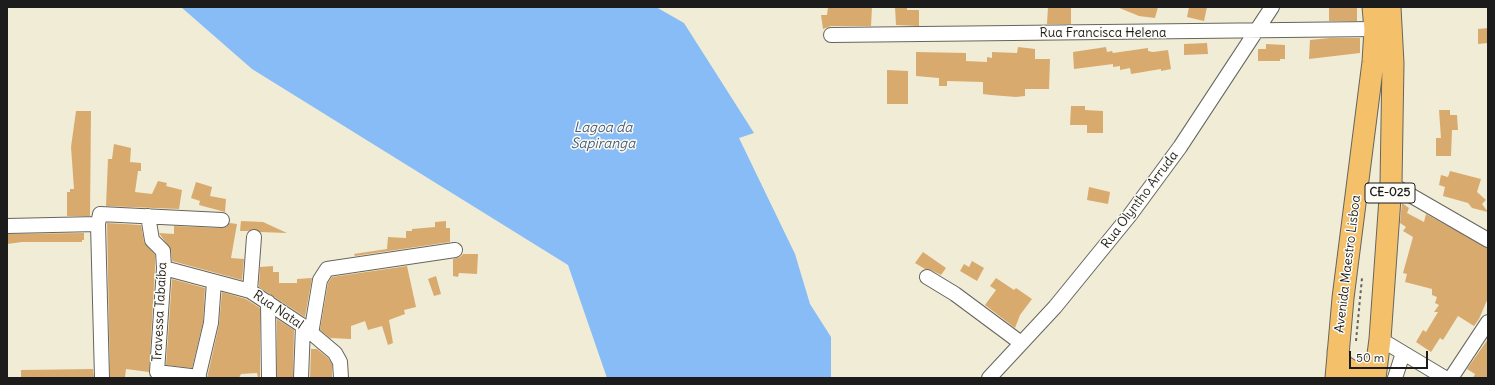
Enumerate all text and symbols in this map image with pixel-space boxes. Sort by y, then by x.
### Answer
street label: Rua Francisca Helena [1040,25,1166,41]
water label: Lagoa da Sapiranga [571,120,635,152]
street label: Rua Olyntho Arruda [1098,148,1182,252]
road number: CE-025 [1365,183,1415,203]
street label: Avenida Maestro Lisboa [1332,194,1364,334]
street label: Travessa Tabaíba [150,262,170,362]
street label: Rua Natal [250,288,306,332]
scale bar [1351,343,1430,369]
text: 50 m [1356,350,1384,365]

